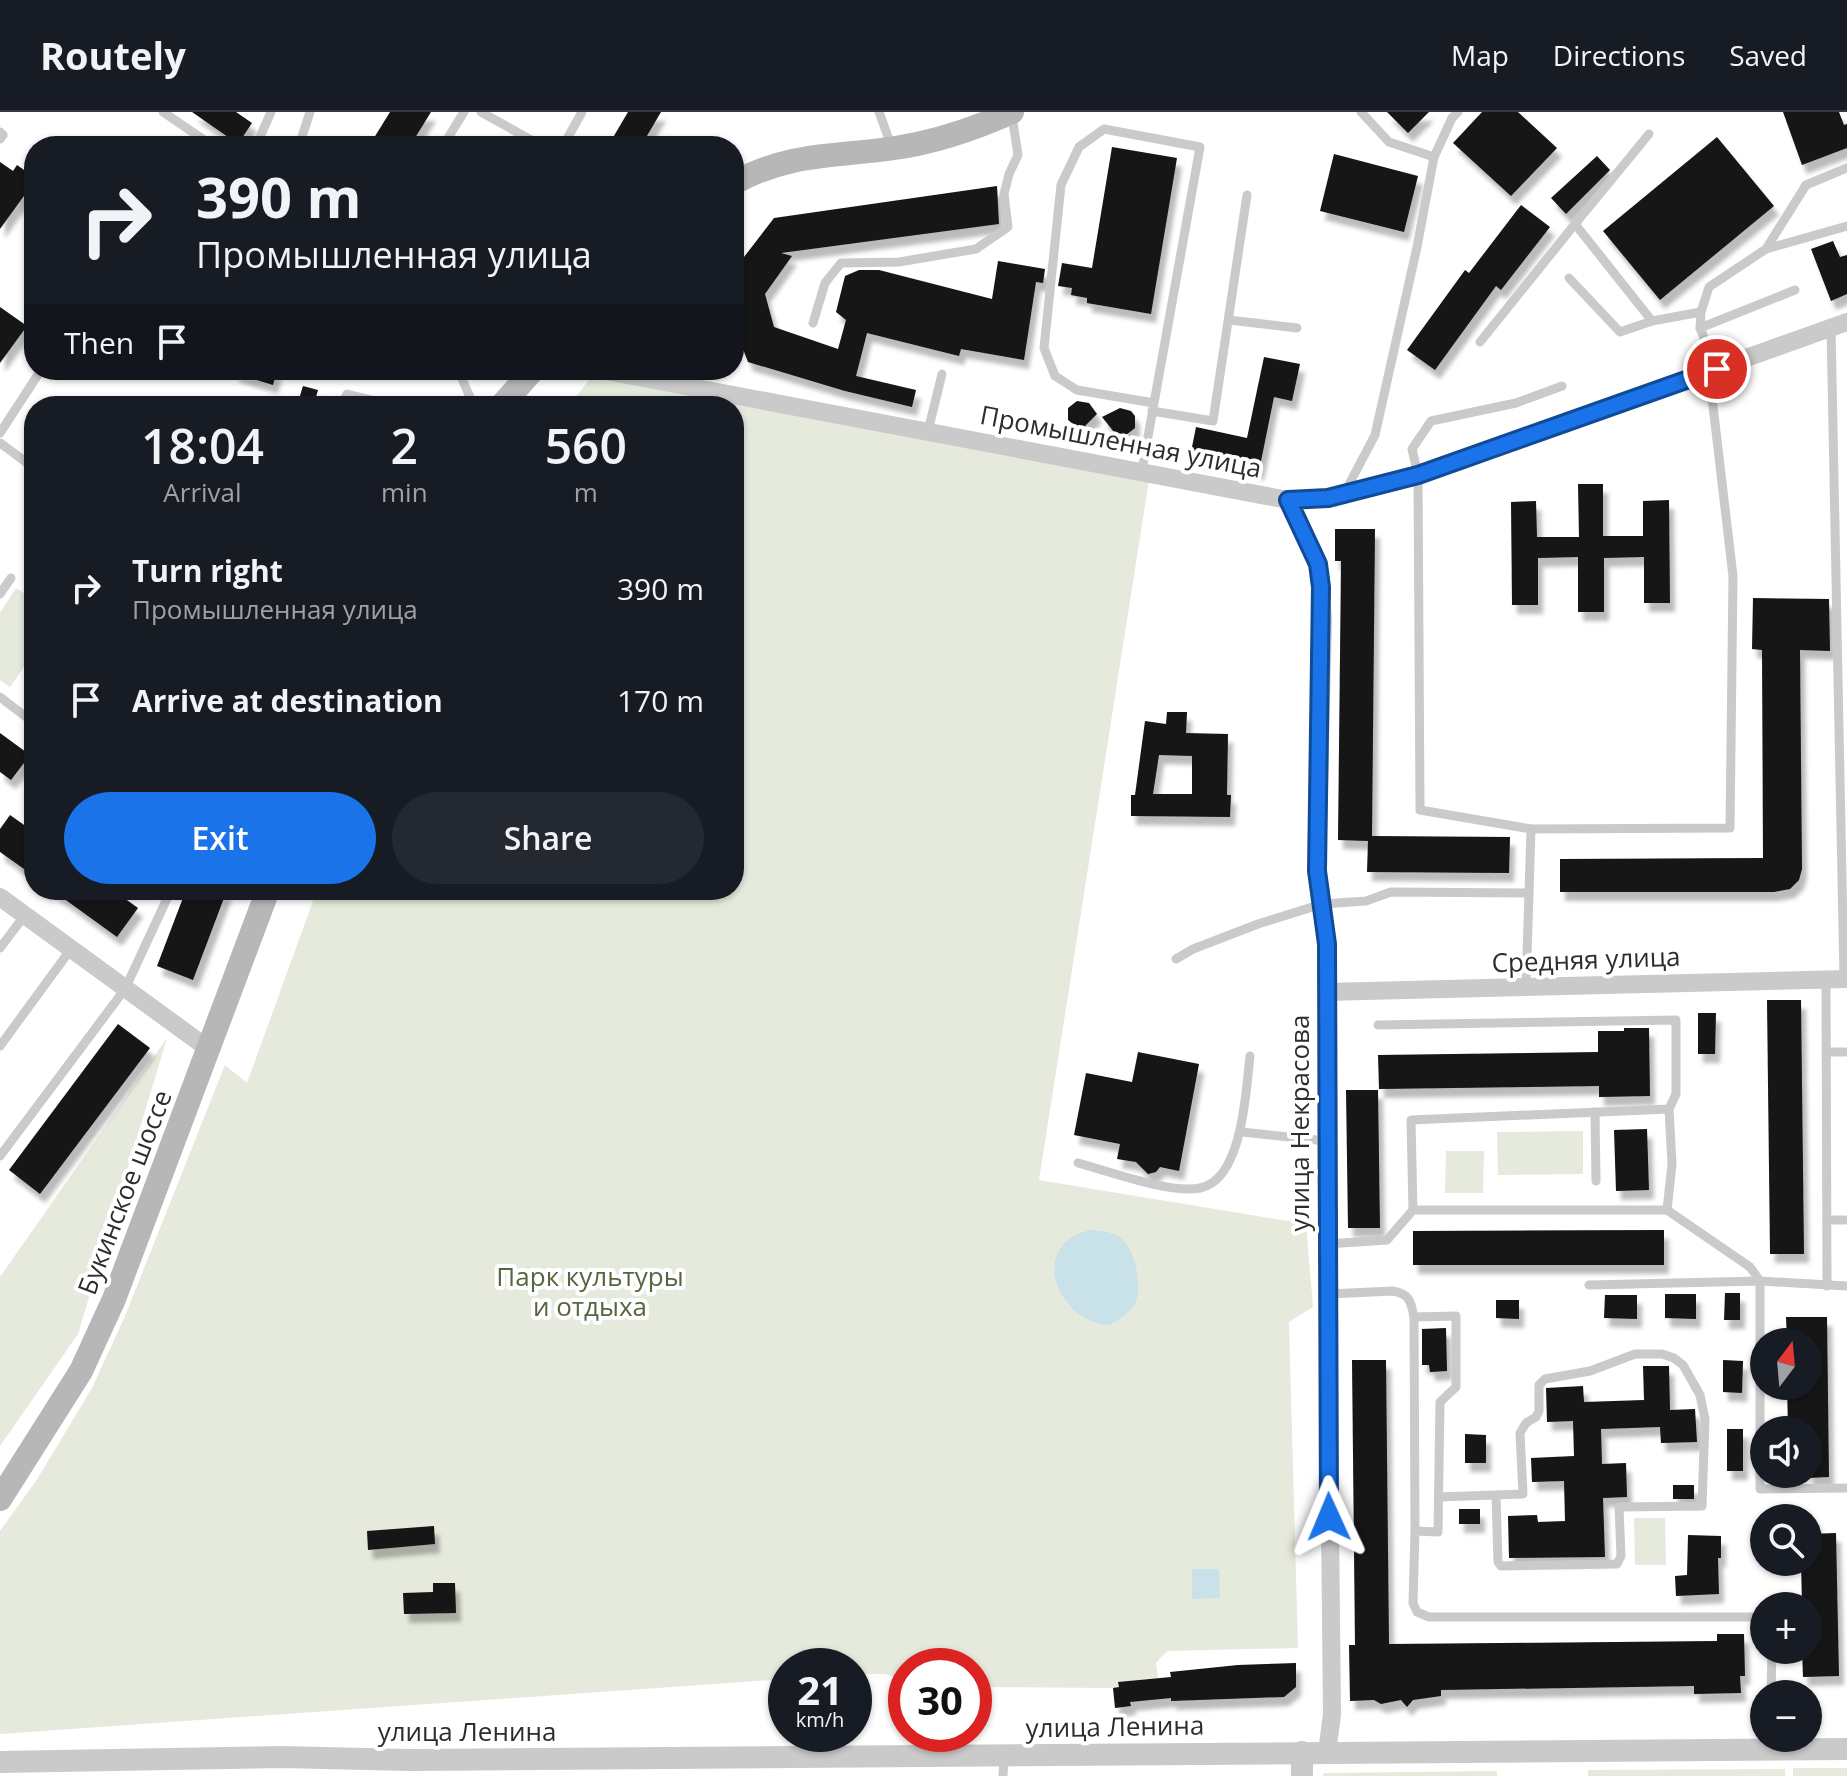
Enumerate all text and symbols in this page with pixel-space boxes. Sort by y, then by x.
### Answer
text: Routely [40,29,186,81]
text: Map [1451,36,1509,74]
text: Directions [1553,36,1685,74]
text: Saved [1729,36,1807,74]
text: 390 m [196,158,362,234]
icon: right [64,168,168,272]
text: Промышленная улица [196,230,592,279]
icon: arrive [150,320,194,364]
text: Then [64,322,134,363]
pin [1683,335,1751,403]
icon: arrive [1695,347,1739,391]
street label: Промышленная улица [977,396,1265,486]
text: 18:04 [141,413,264,478]
text: 2 [391,413,418,478]
text: 560 [545,413,627,478]
text: Arrival [163,474,242,510]
text: min [381,474,428,510]
text: m [574,474,598,510]
text: Turn right [132,550,283,591]
icon: right [64,566,108,610]
text: 390 m [617,568,704,609]
text: Промышленная улица [132,591,418,627]
icon: arrive [64,678,108,722]
text: Arrive at destination [132,680,443,721]
text: 170 m [617,680,704,721]
button: Exit [64,792,376,884]
button: Share [392,792,704,884]
street label: Средняя улица [1491,938,1681,980]
street label: улица Некрасова [1281,1015,1317,1231]
street label: Букинское шоссе [68,1084,180,1300]
park label: Парк культуры и отдыха [496,1258,684,1324]
north arrow [1750,1328,1822,1400]
map controls [1750,1328,1822,1752]
button: sound [1750,1416,1822,1488]
position arrow [1287,1475,1371,1559]
button: search [1750,1504,1822,1576]
button: + [1750,1592,1822,1664]
speed limit sign: 30 [888,1648,992,1752]
text: 21 [797,1662,843,1717]
button: − [1750,1680,1822,1752]
text: km/h [796,1706,844,1733]
street label: улица Ленина [1025,1706,1205,1746]
street label: улица Ленина [378,1713,556,1749]

